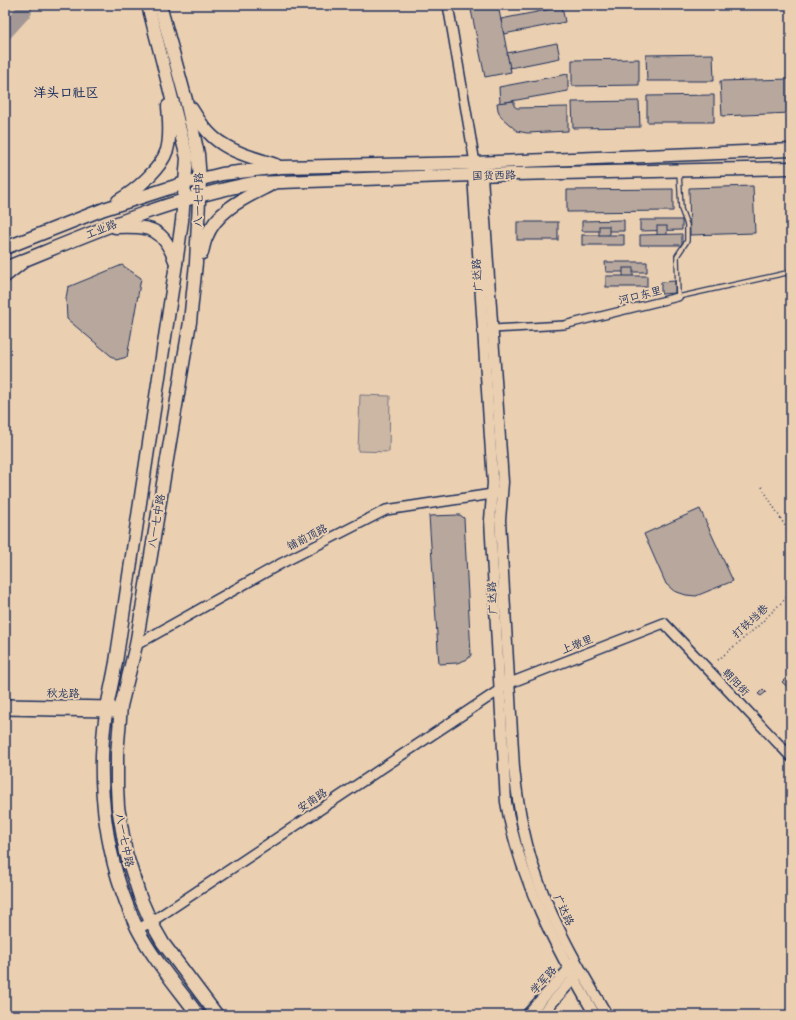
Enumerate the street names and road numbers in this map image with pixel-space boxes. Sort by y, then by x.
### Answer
street label: 国货西路 [472,167,516,185]
street label: 八一七中路 [190,172,208,228]
street label: 工业路 [83,215,120,244]
street label: 广达路 [468,258,488,292]
street label: 河口东里 [617,282,664,310]
street label: 八一七中路 [143,493,171,550]
street label: 铺前顶路 [284,520,331,556]
street label: 广达路 [483,581,503,615]
street label: 打铁垱巷 [728,600,773,643]
street label: 上墩里 [559,631,596,659]
street label: 朝阳街 [717,665,754,702]
street label: 秋龙路 [46,685,80,703]
street label: 安南路 [294,784,331,818]
street label: 八一七中路 [110,811,138,869]
street label: 广达路 [548,892,578,929]
street label: 学军路 [526,962,561,999]

